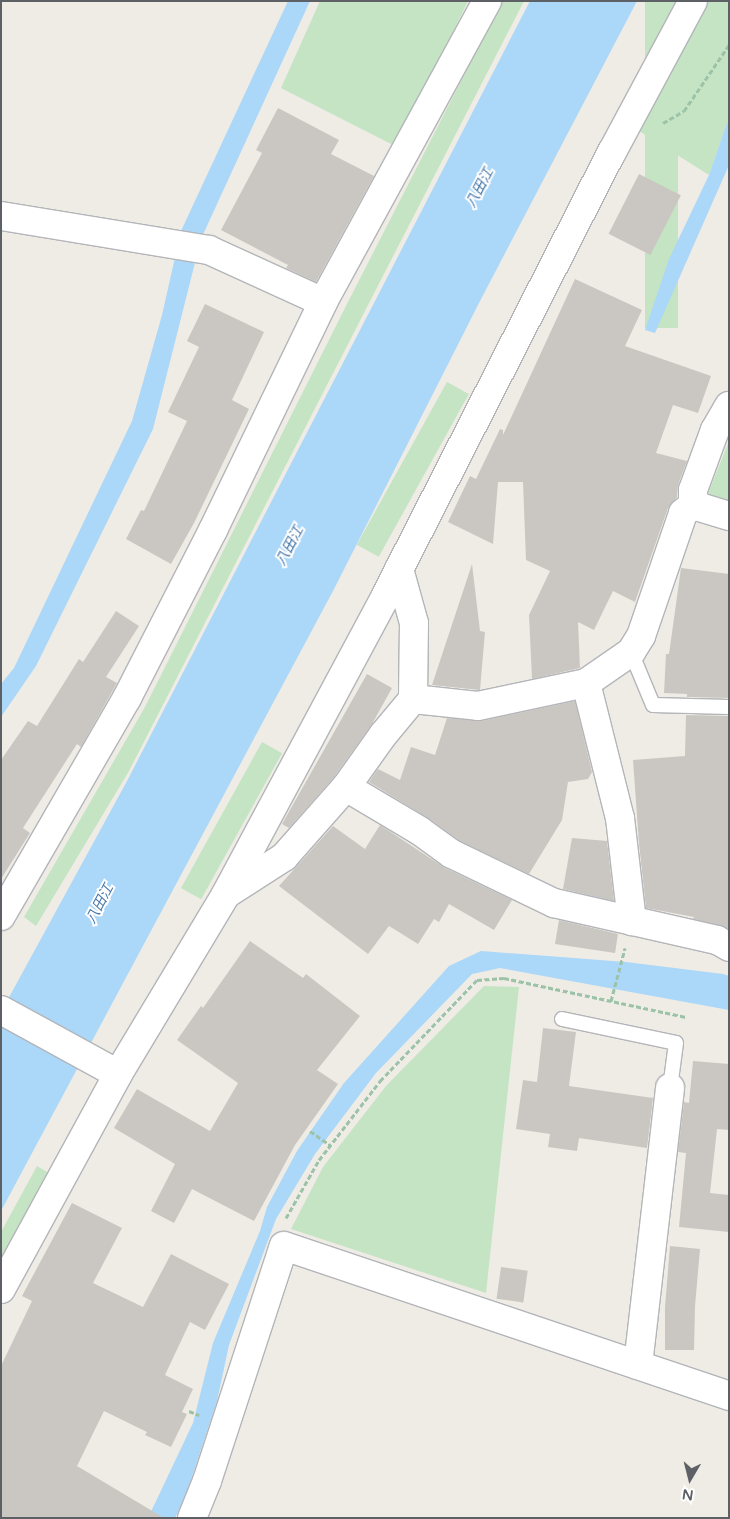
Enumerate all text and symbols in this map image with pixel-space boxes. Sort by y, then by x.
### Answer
water label: 八田江 [463,166,497,210]
water label: 八田江 [273,524,307,568]
water label: 八田江 [83,882,117,926]
north arrow [665,1454,715,1504]
text: N [681,1485,695,1504]

